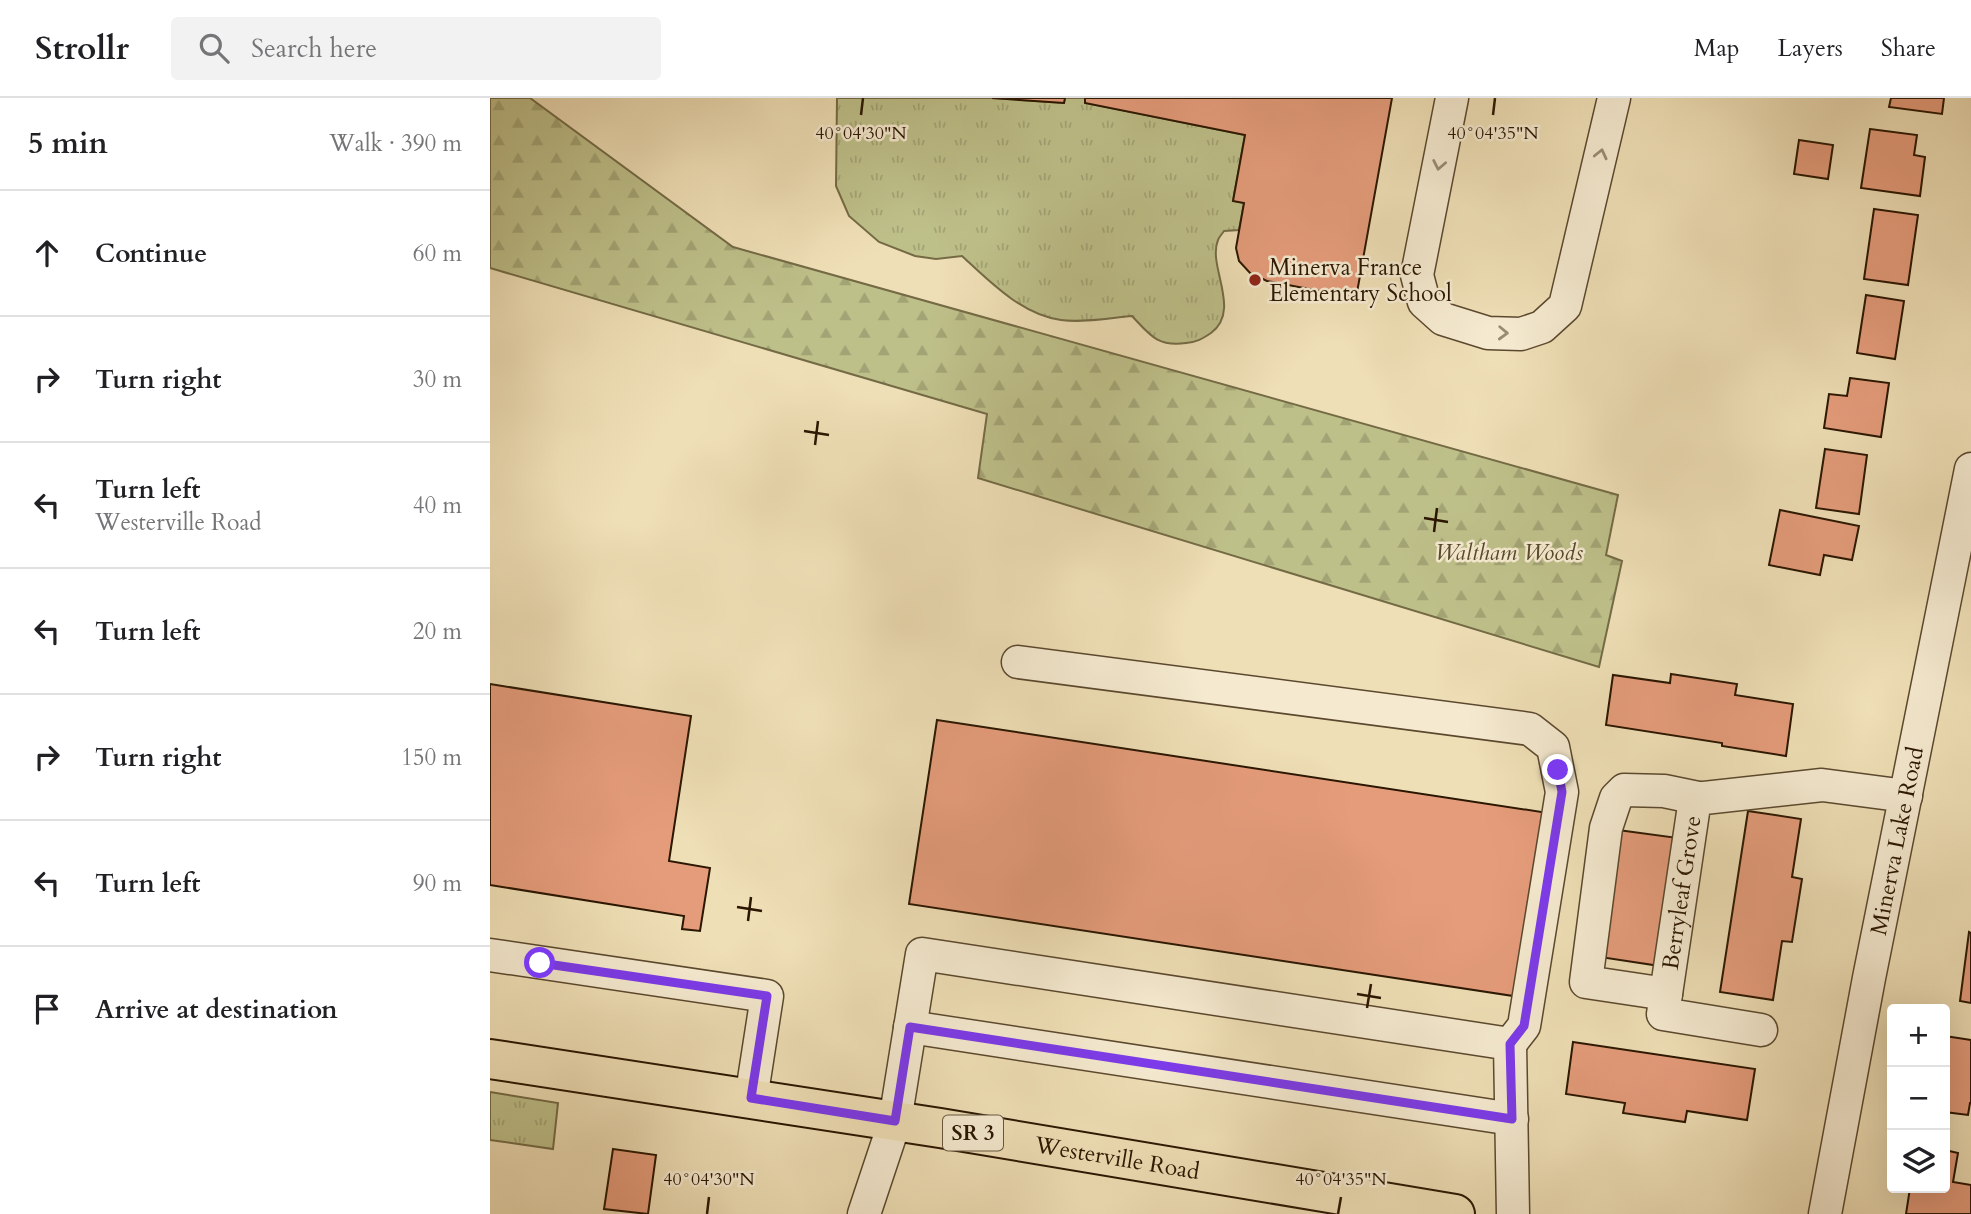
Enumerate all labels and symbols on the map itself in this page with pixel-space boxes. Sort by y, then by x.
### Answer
text: 40°04'30"N [815,121,907,146]
text: 40°04'35"N [1447,121,1539,146]
one-way arrow [1593,148,1607,160]
one-way arrow [1432,159,1447,171]
place label: Minerva France Elementary School [1269,252,1452,309]
marker: Minerva France Elementary School [1247,272,1263,288]
one-way arrow [1498,326,1509,341]
park label: Waltham Woods [1435,537,1583,568]
street label: Minerva Lake Road [1863,743,1931,938]
route end [1542,754,1573,785]
street label: Berryleaf Grove [1655,813,1708,972]
route start [524,947,555,978]
road number: SR 3 [943,1116,1003,1150]
street label: Westerville Road [1031,1129,1203,1187]
text: 40°04'30"N [663,1167,755,1192]
text: 40°04'35"N [1295,1167,1387,1192]

